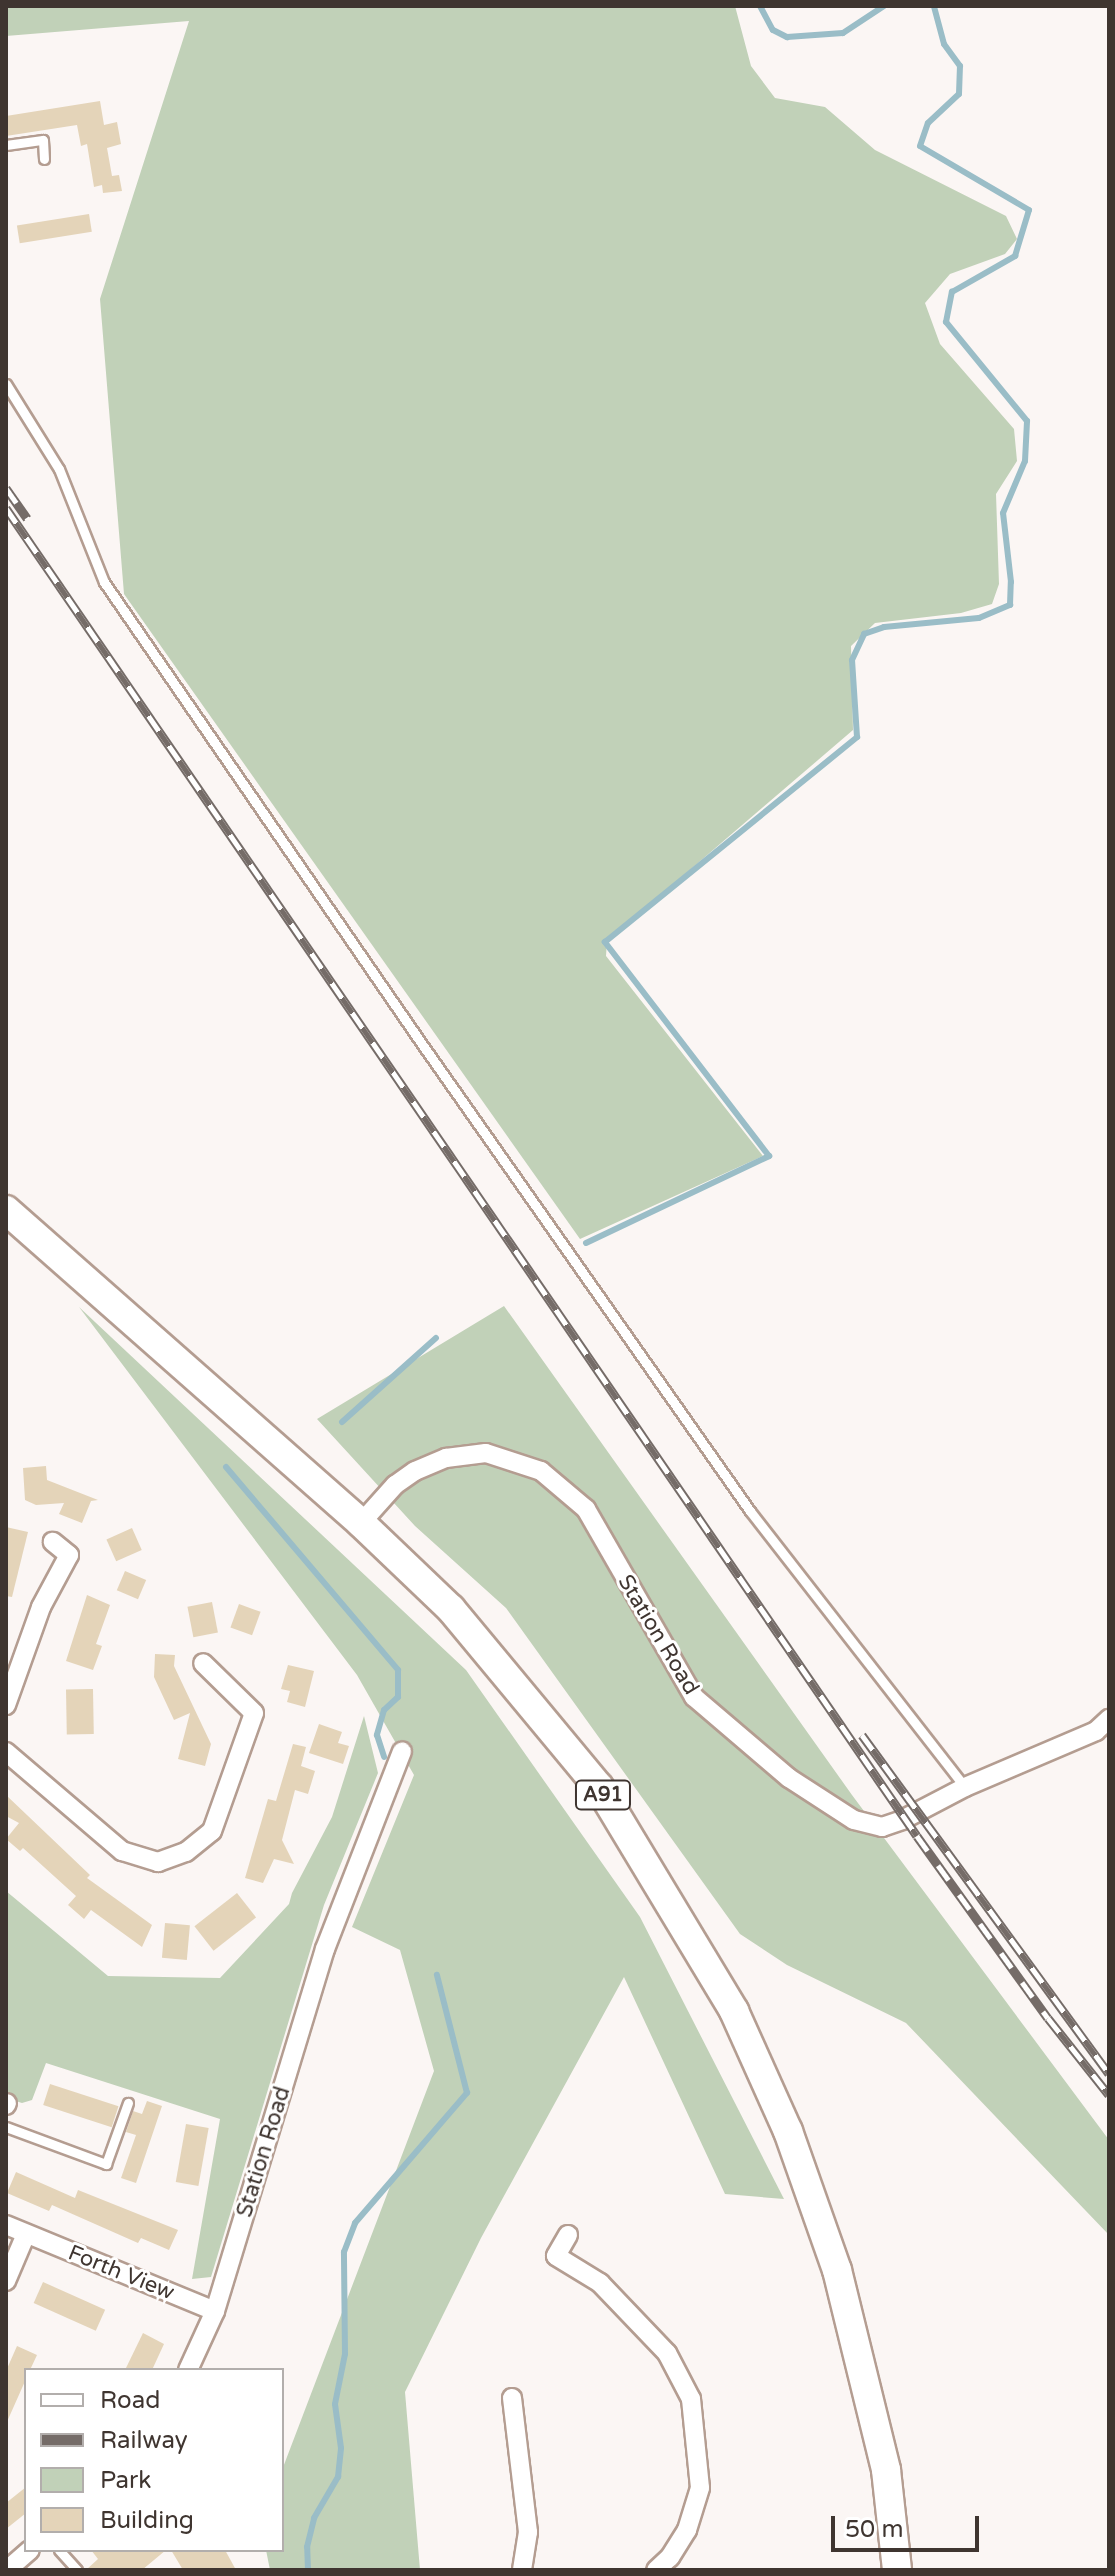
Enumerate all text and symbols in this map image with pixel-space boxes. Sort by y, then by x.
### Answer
street label: Station Road [612,1570,704,1700]
road number: A91 [573,1779,633,1811]
street label: Station Road [232,2083,296,2221]
street label: Forth View [64,2240,178,2306]
legend [24,2368,284,2552]
text: Road [100,2386,160,2415]
text: Railway [100,2426,188,2455]
text: Park [100,2466,151,2495]
scale bar [835,2500,983,2550]
text: Building [100,2506,194,2535]
text: 50 m [845,2515,903,2544]

